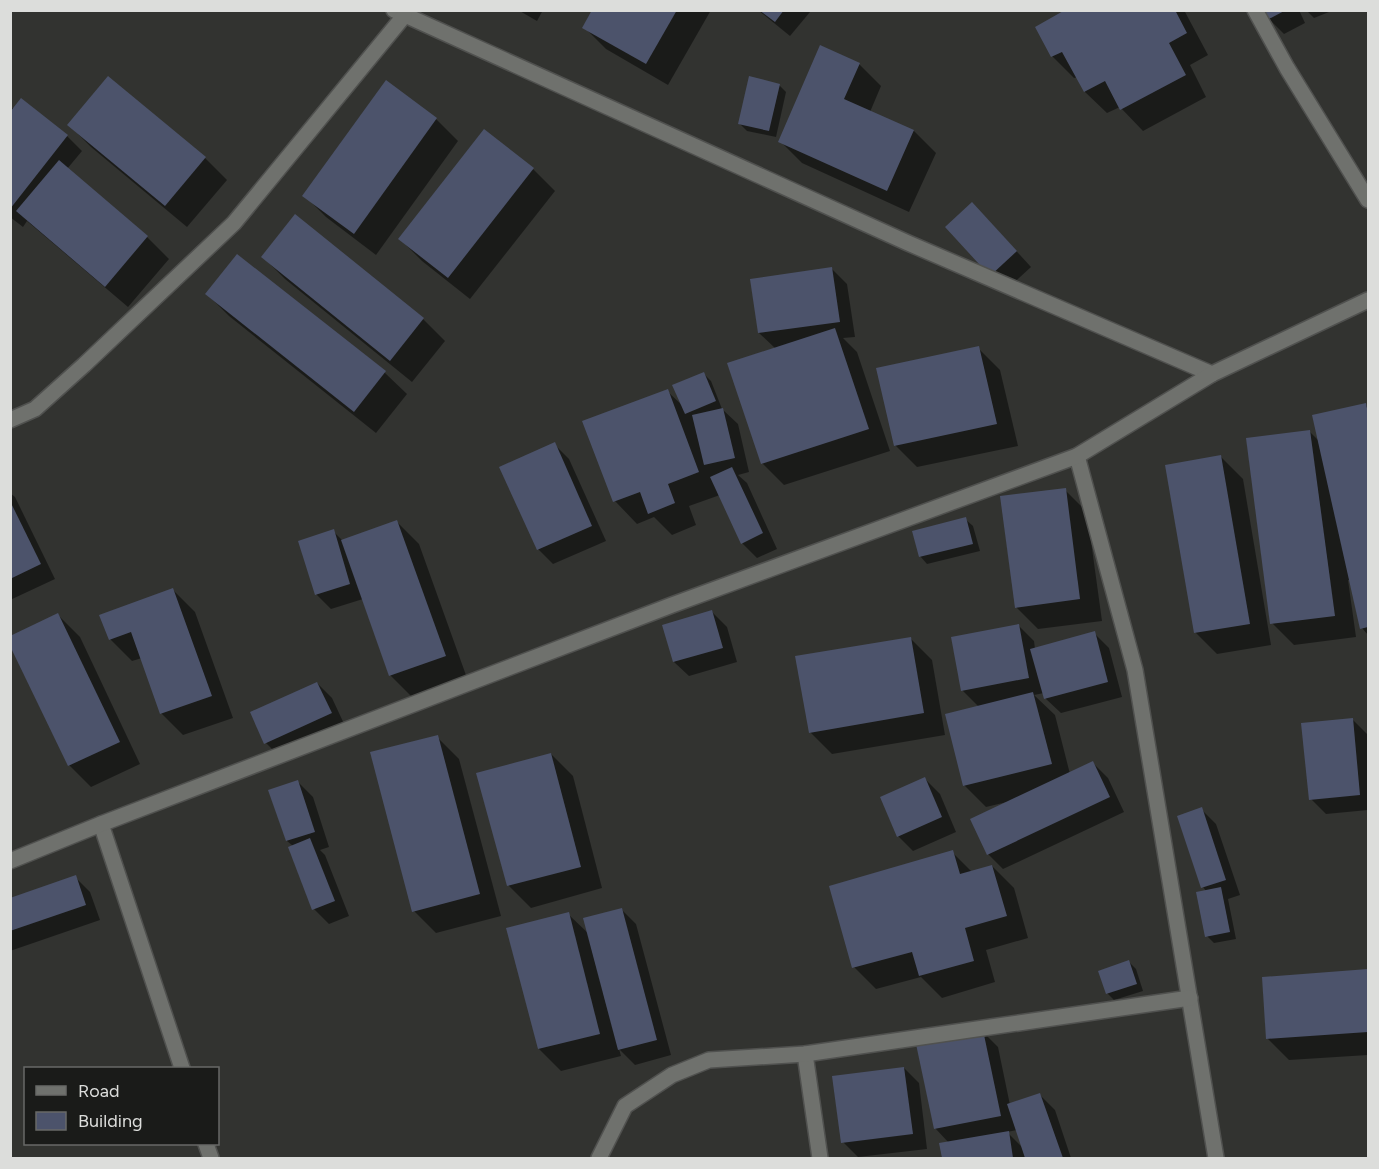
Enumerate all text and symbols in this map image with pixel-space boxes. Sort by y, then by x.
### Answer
legend [24,1067,219,1145]
text: Road [78,1080,119,1102]
text: Building [78,1110,143,1132]

